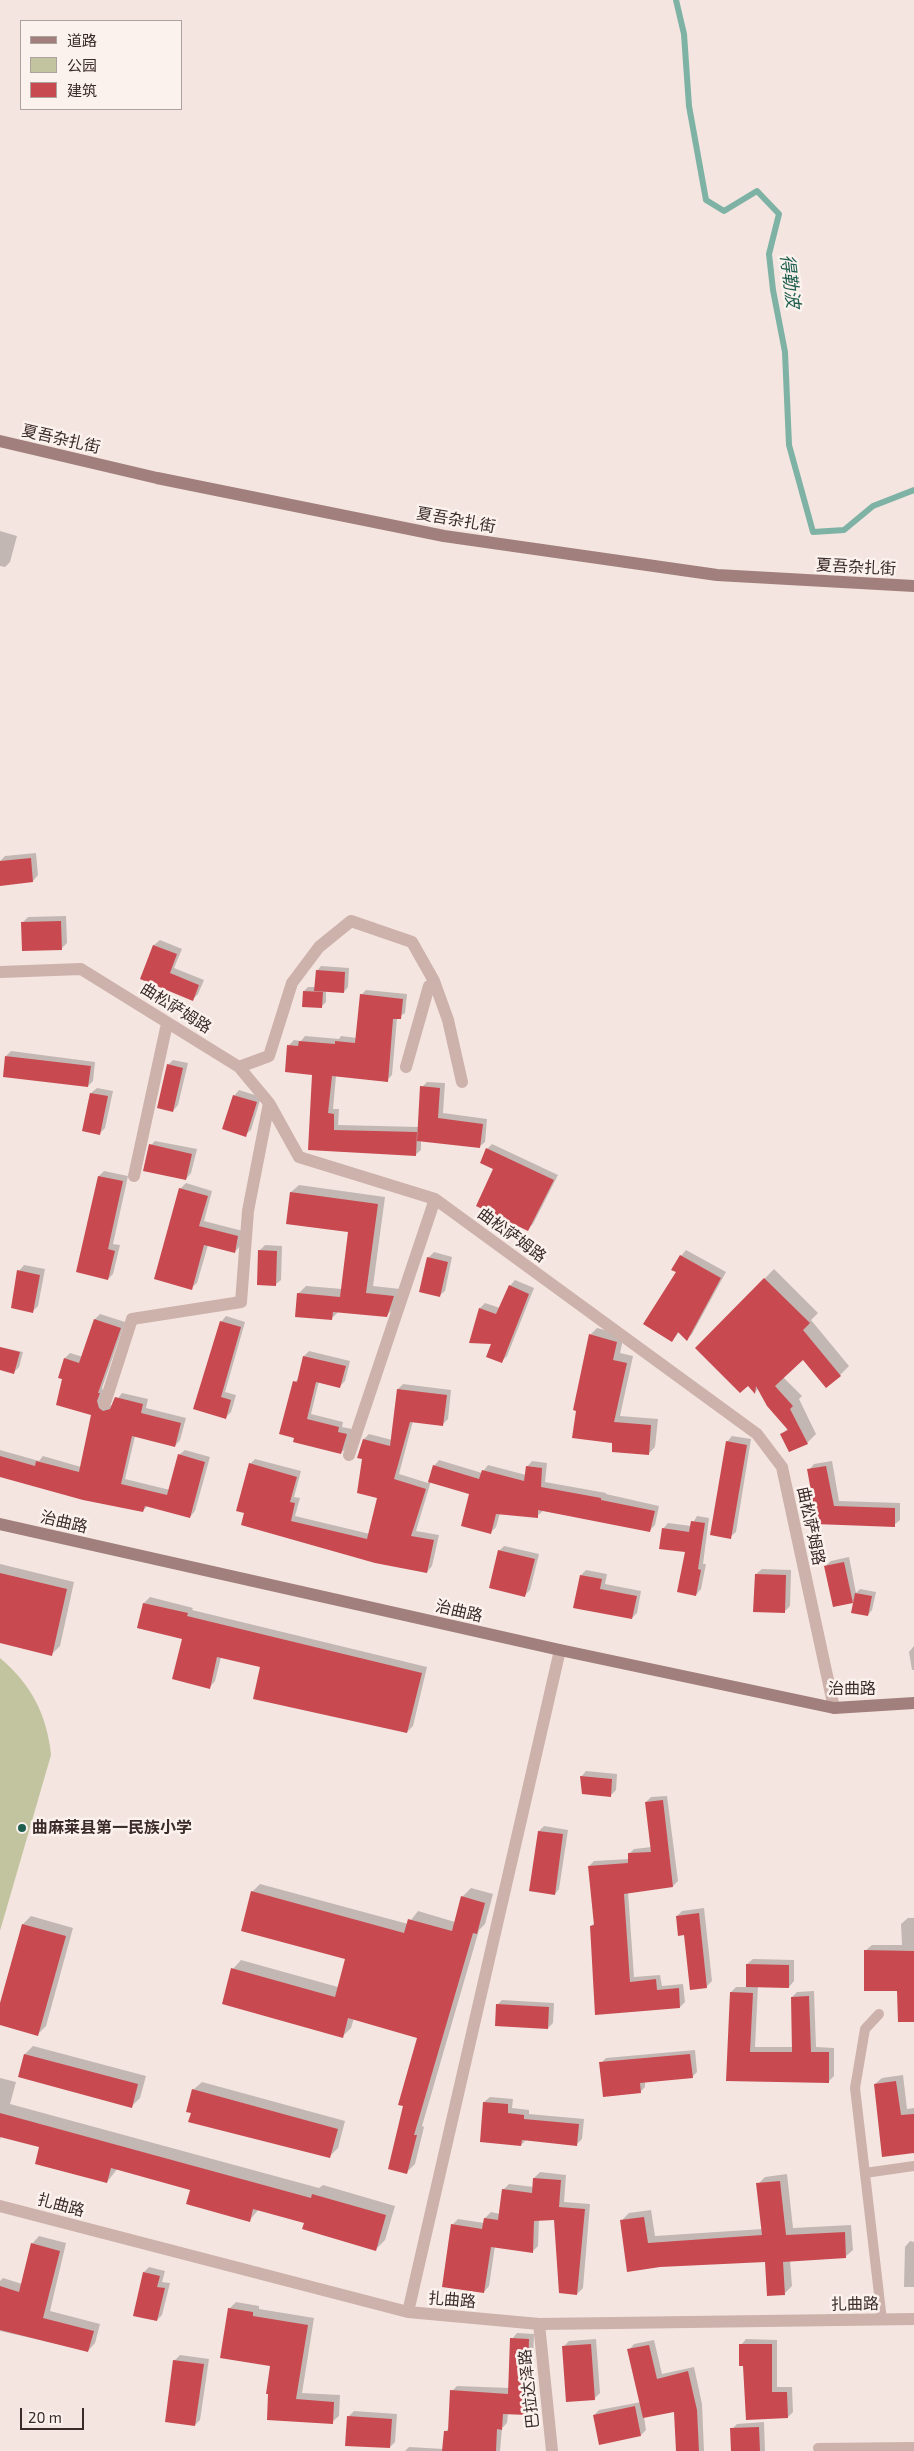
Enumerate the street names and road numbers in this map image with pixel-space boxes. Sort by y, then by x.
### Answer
street label: 夏吾杂扎街 [20,421,102,457]
street label: 夏吾杂扎街 [415,504,497,536]
street label: 夏吾杂扎街 [816,555,896,579]
street label: 曲松萨姆路 [137,979,215,1037]
street label: 曲松萨姆路 [474,1204,550,1266]
street label: 曲松萨姆路 [793,1485,829,1567]
street label: 治曲路 [38,1507,90,1537]
street label: 治曲路 [433,1596,485,1626]
street label: 治曲路 [828,1679,876,1699]
street label: 扎曲路 [35,2190,87,2220]
street label: 扎曲路 [427,2288,477,2312]
street label: 扎曲路 [831,2294,879,2314]
street label: 巴拉达泽路 [515,2348,543,2430]

